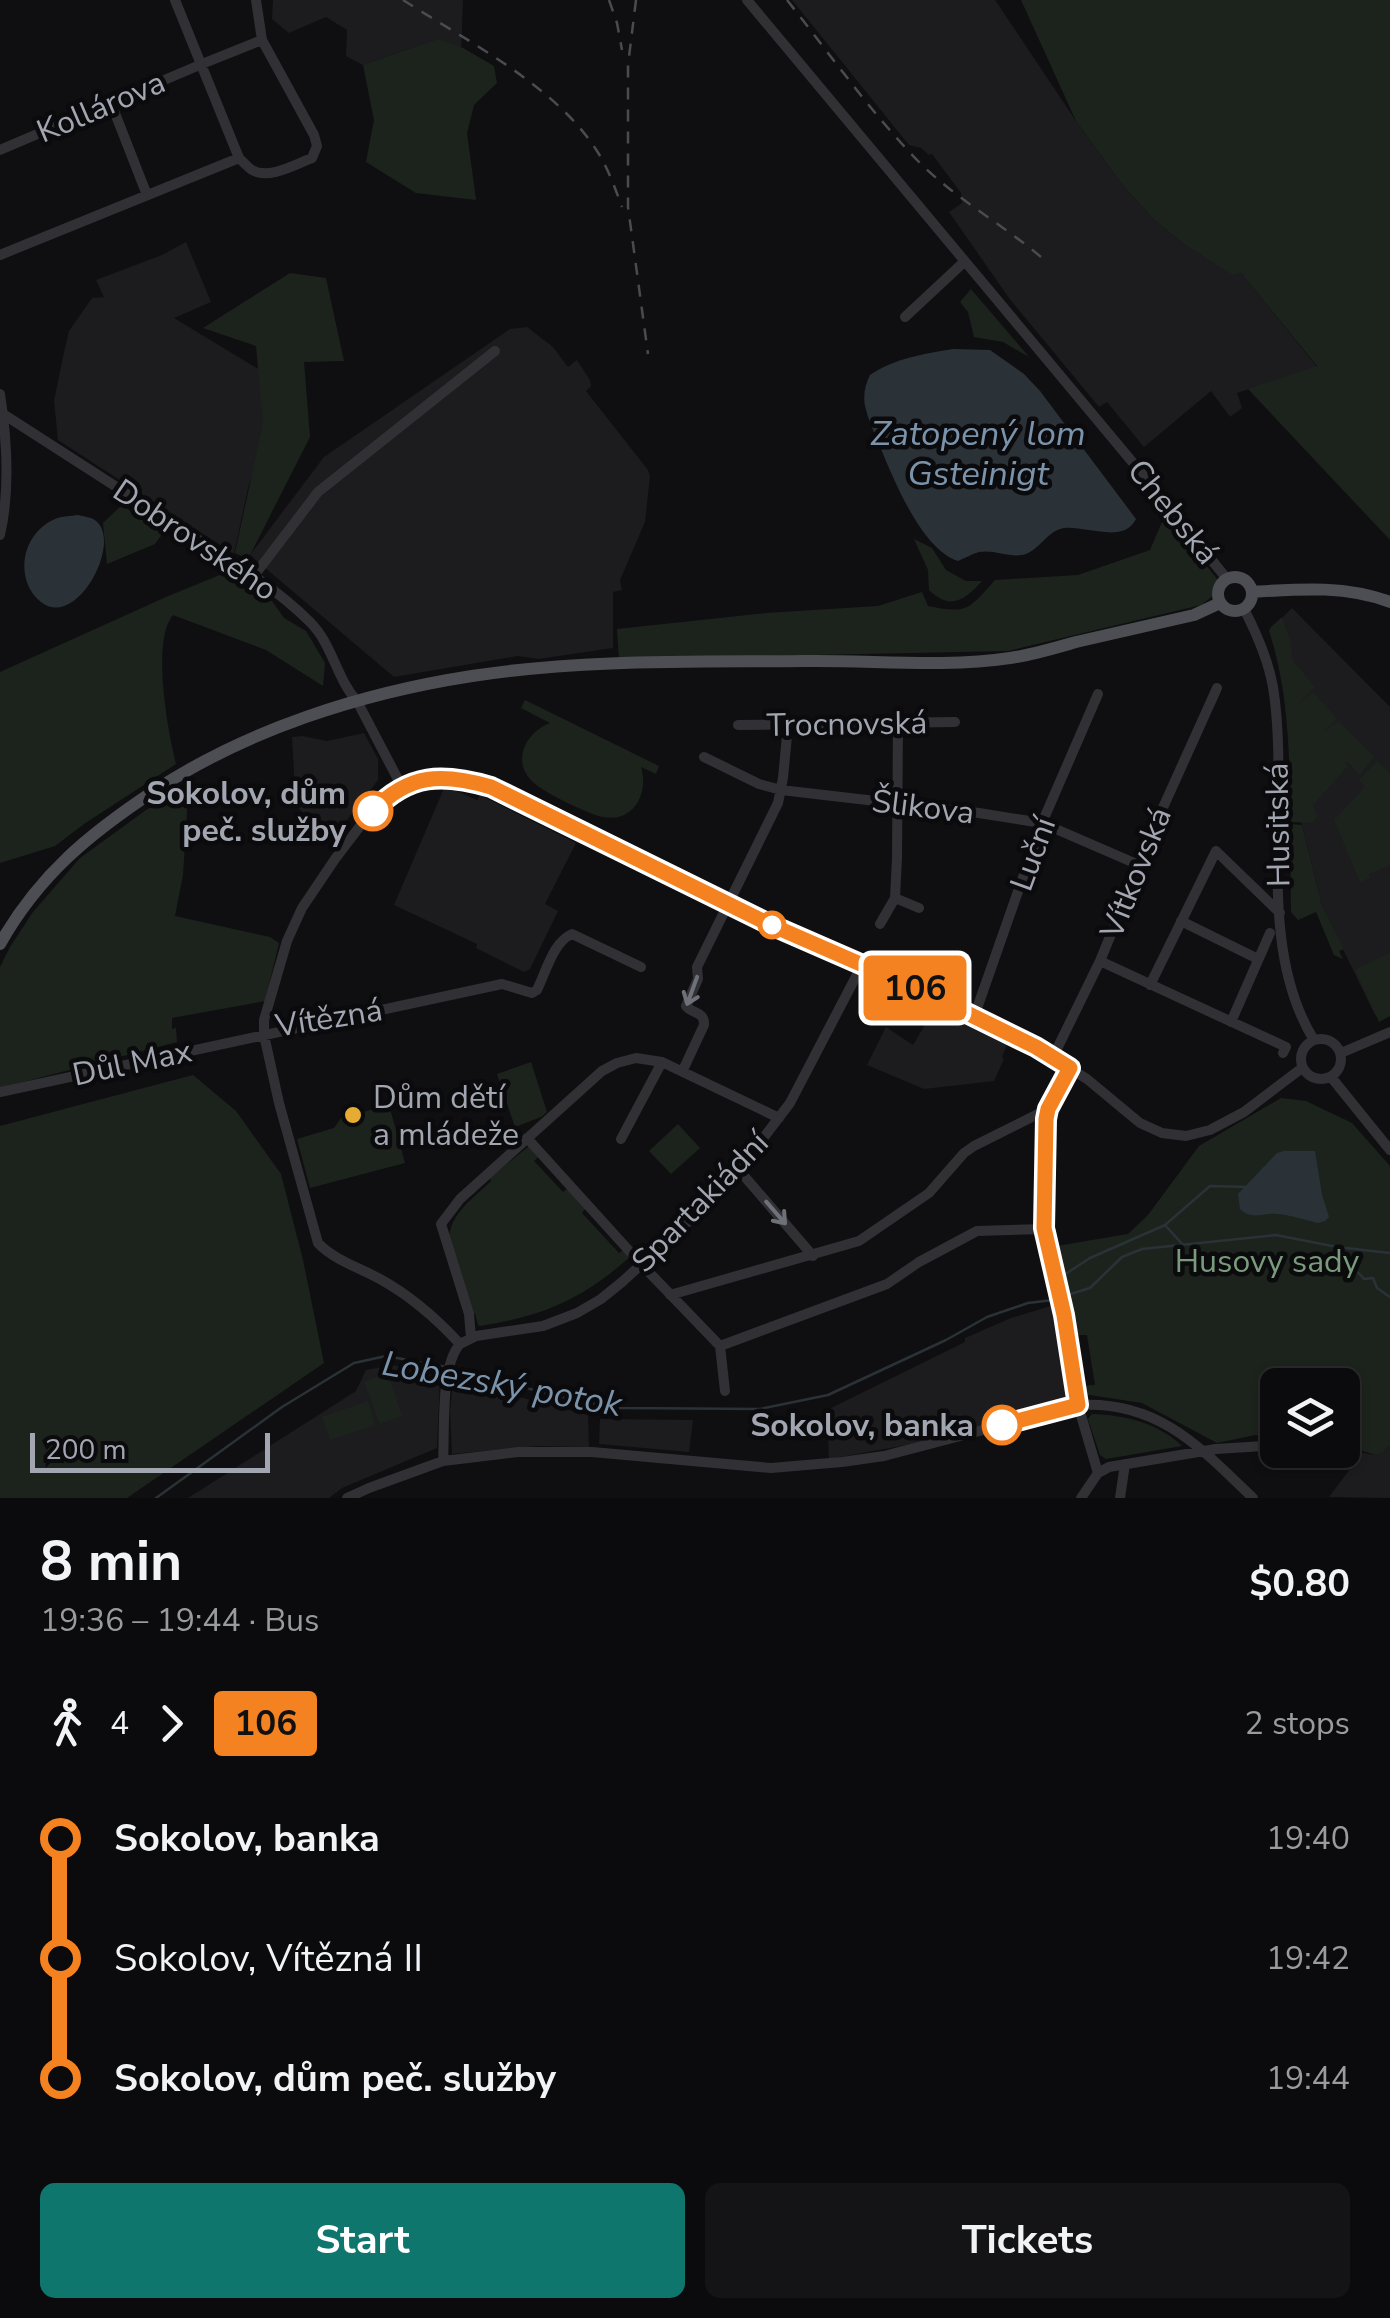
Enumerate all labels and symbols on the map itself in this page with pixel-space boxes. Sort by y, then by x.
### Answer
street label: Kollárova [30,61,172,153]
water label: Zatopený lom Gsteinigt [870,410,1086,497]
street label: Chebská [1117,450,1229,574]
street label: Dobrovského [105,469,285,611]
street label: Trocnovská [766,701,928,747]
street label: Husitská [1255,762,1301,888]
place label: Sokolov, dům peč. služby [146,772,347,852]
street label: Šlikova [869,779,977,835]
marker: Sokolov, dům peč. služby [354,792,392,830]
street label: Vítkovská [1090,801,1182,946]
street label: Luční [1000,810,1067,897]
unlabelled marker [759,912,785,938]
line badge: 106 [858,956,972,1020]
one-way arrow [682,975,700,1006]
street label: Vítězná [272,988,385,1048]
street label: Důl Max [69,1029,196,1097]
place label: Dům dětí a mládeže [373,1076,519,1156]
marker: Dům dětí a mládeže [342,1104,364,1126]
street label: Spartakiádní [622,1121,779,1282]
one-way arrow [765,1200,788,1225]
park label: Husovy sady [1175,1240,1360,1283]
water label: Lobezský potok [378,1340,627,1428]
place label: Sokolov, banka [750,1404,974,1447]
marker: Sokolov, banka [983,1406,1021,1444]
scale bar [30,1428,270,1472]

